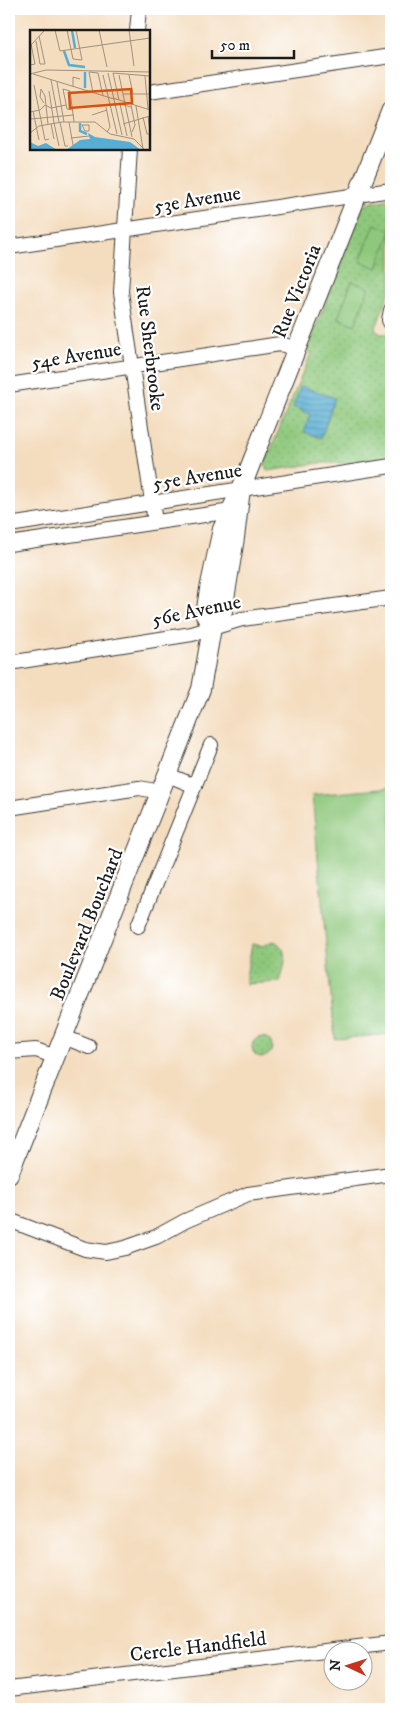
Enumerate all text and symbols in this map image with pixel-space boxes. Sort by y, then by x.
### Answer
scale bar [212,28,295,60]
inset map [30,30,150,150]
text: 50 m [220,36,250,55]
street label: 53e Avenue [152,181,242,220]
street label: Rue Victoria [267,241,328,342]
street label: Rue Sherbrooke [129,284,170,412]
street label: 54e Avenue [30,337,123,376]
street label: 55e Avenue [151,458,244,497]
street label: 56e Avenue [149,590,243,633]
street label: Boulevard Bouchard [45,845,129,1004]
street label: Cercle Handfield [129,1627,268,1668]
north arrow [322,1640,372,1690]
text: N [327,1658,345,1672]

